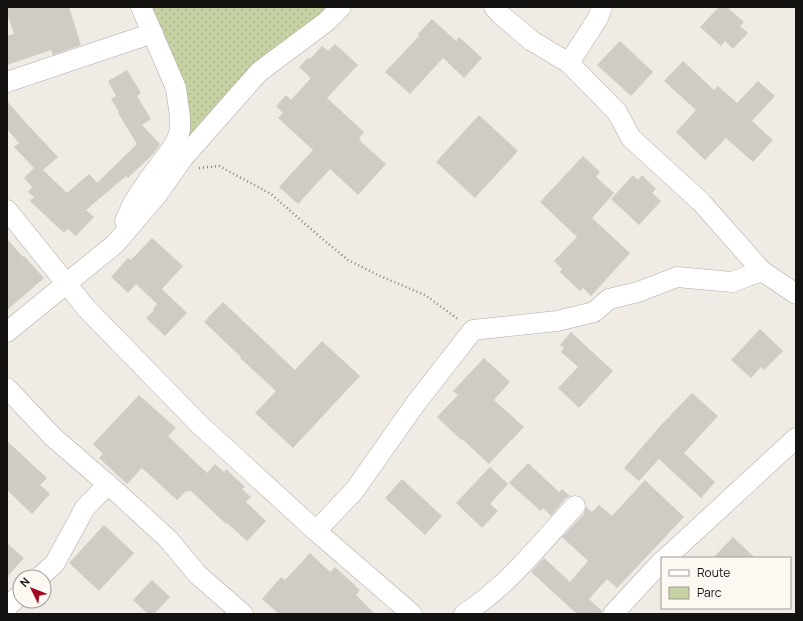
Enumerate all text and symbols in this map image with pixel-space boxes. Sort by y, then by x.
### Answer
legend [661,557,791,609]
text: Route [697,564,730,581]
north arrow [12,569,52,609]
text: N [16,574,33,590]
text: Parc [697,584,722,601]

